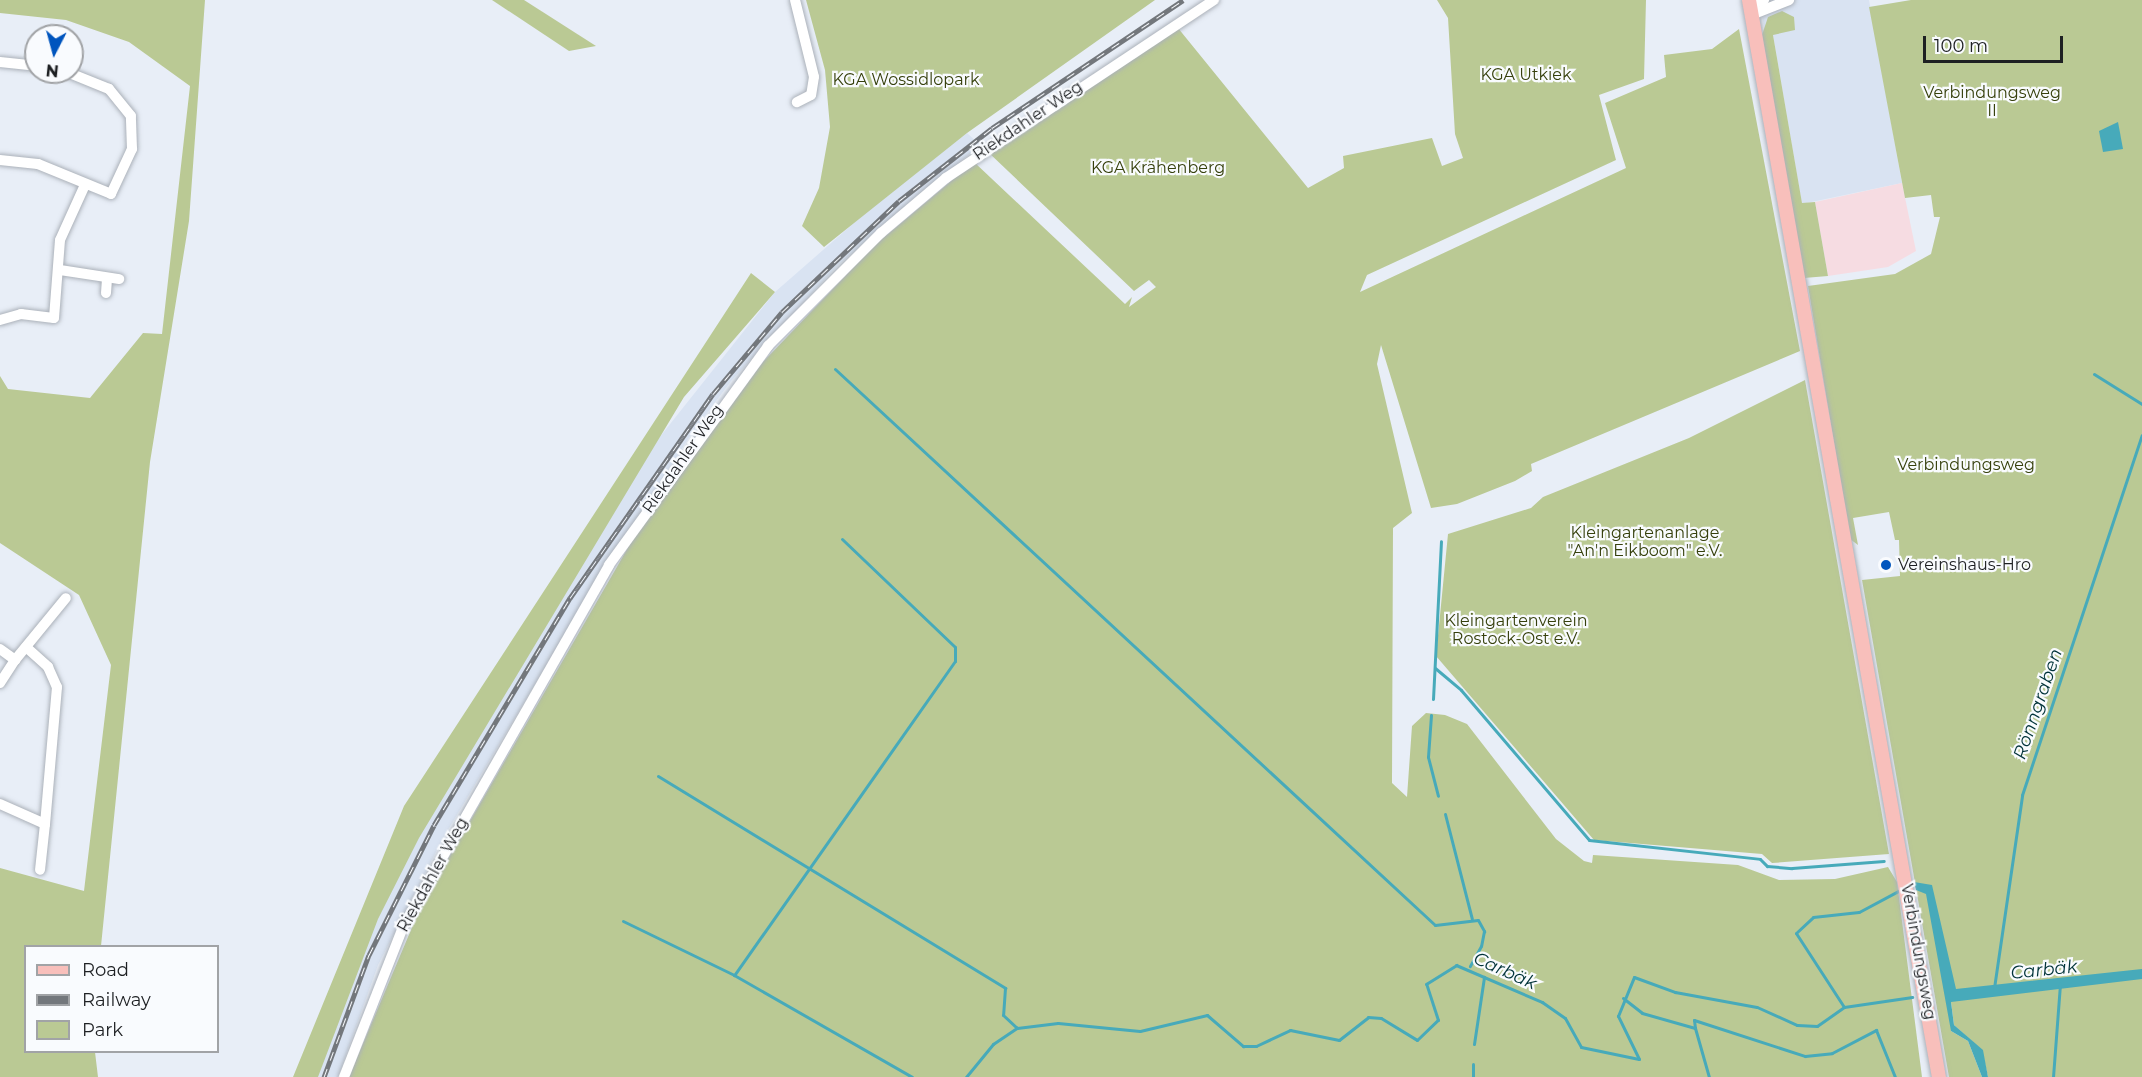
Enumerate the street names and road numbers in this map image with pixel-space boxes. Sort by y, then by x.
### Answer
street label: Riekdahler Weg [970,77,1086,165]
street label: Riekdahler Weg [638,401,728,517]
street label: Riekdahler Weg [394,814,472,936]
street label: Verbindungsweg [1897,883,1939,1021]

